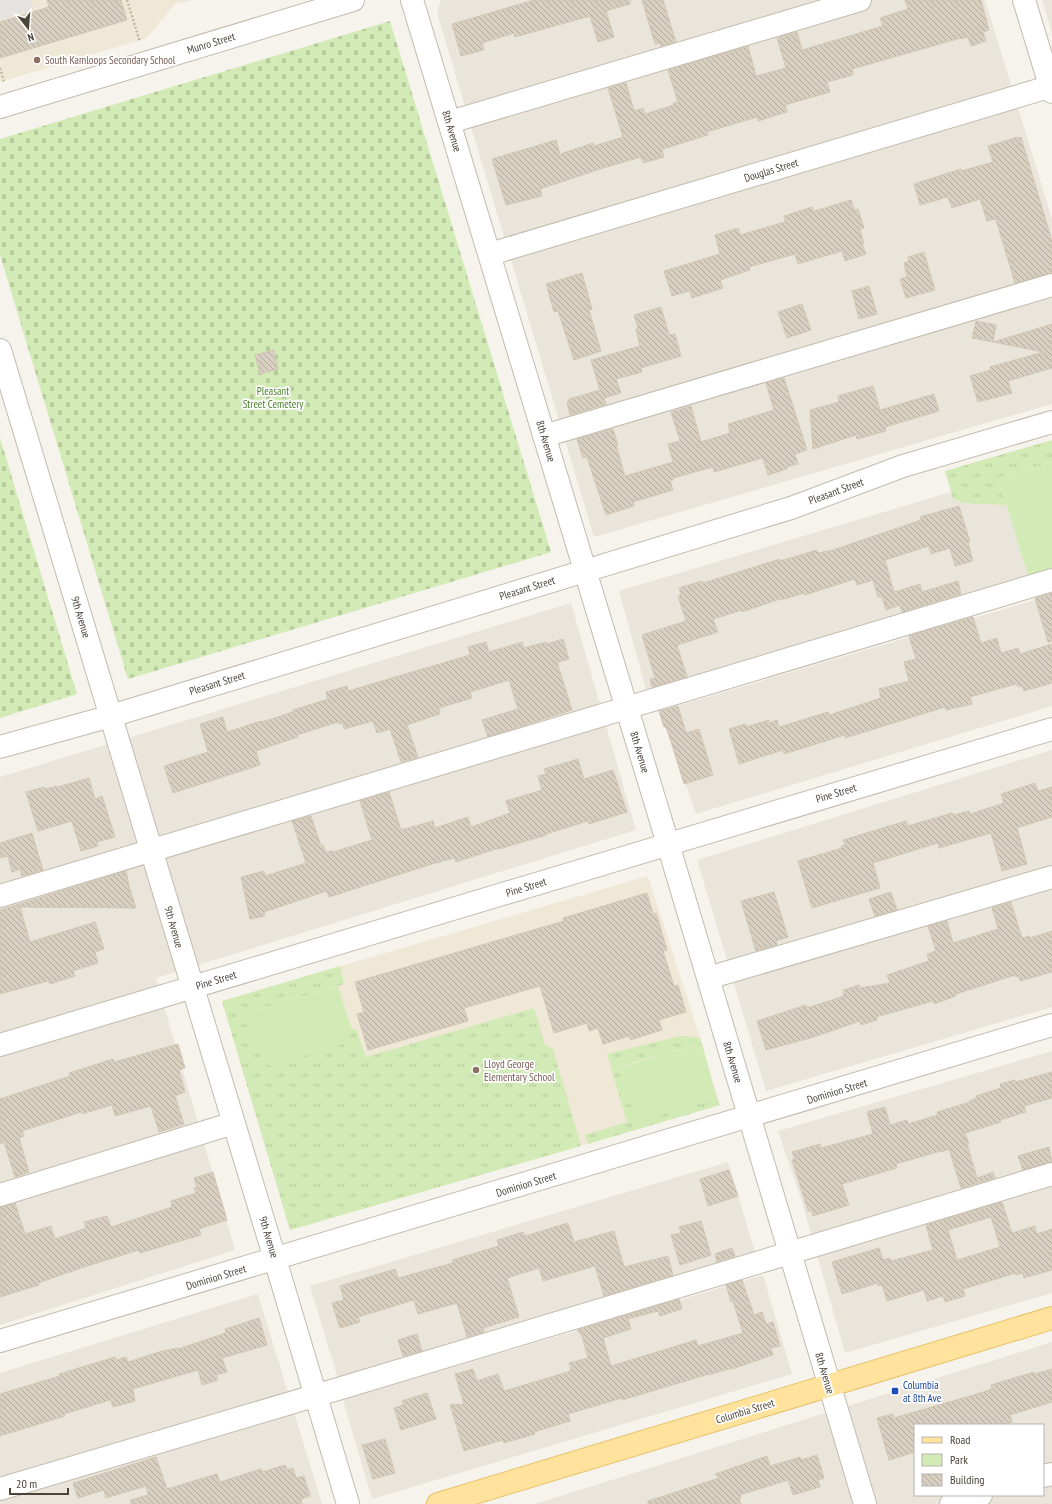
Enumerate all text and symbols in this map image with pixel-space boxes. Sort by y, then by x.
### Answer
north arrow [8,8,48,48]
street label: Munro Street [185,29,237,57]
text: N [26,30,36,45]
place label: South Kamloops Secondary School [45,53,176,67]
marker: South Kamloops Secondary School [32,55,42,65]
street label: 8th Avenue [439,109,465,154]
street label: Douglas Street [742,155,800,185]
park label: Pleasant Street Cemetery [243,384,304,411]
street label: 8th Avenue [533,419,559,464]
street label: Pleasant Street [807,475,865,507]
street label: Pleasant Street [497,573,557,603]
street label: 9th Avenue [68,595,94,640]
street label: Pleasant Street [187,668,247,698]
street label: 8th Avenue [627,730,653,775]
street label: Pine Street [814,780,858,806]
street label: Pine Street [504,874,548,900]
street label: 9th Avenue [161,905,187,950]
street label: Pine Street [194,967,238,993]
street label: 8th Avenue [720,1040,746,1085]
place label: Lloyd George Elementary School [484,1057,555,1084]
marker: Lloyd George Elementary School [471,1065,481,1075]
street label: Dominion Street [805,1075,869,1107]
street label: Dominion Street [494,1168,558,1200]
street label: 9th Avenue [256,1215,282,1260]
street label: Dominion Street [184,1261,248,1293]
street label: 8th Avenue [812,1351,838,1396]
place label: Columbia at 8th Ave [903,1378,942,1405]
marker: Columbia at 8th Ave [890,1386,900,1396]
street label: Columbia Street [714,1395,776,1427]
legend [914,1424,1044,1496]
text: Road [950,1432,970,1447]
text: Park [950,1452,968,1467]
scale bar [10,1470,68,1496]
text: Building [950,1472,985,1487]
text: 20 m [16,1476,37,1491]

